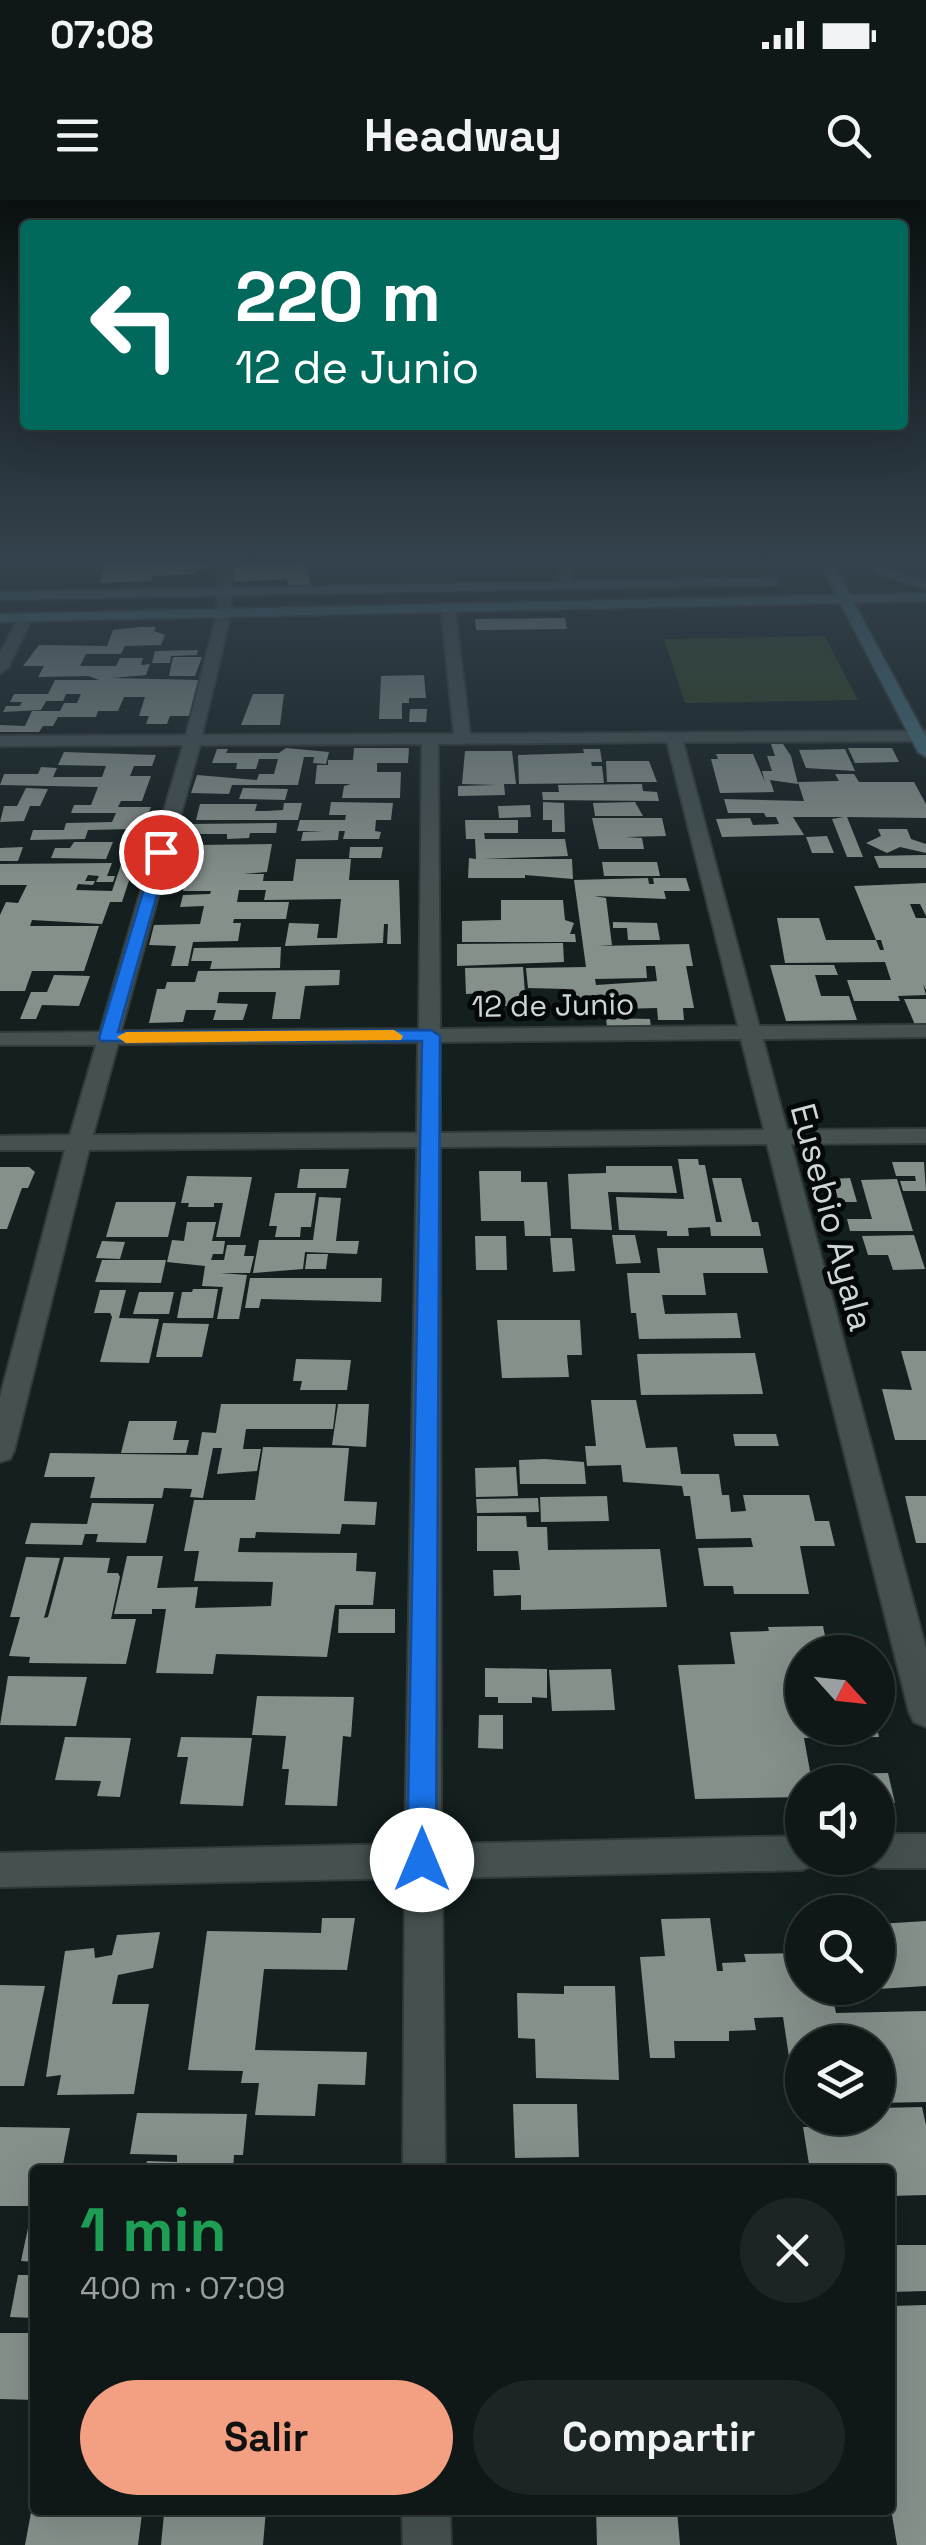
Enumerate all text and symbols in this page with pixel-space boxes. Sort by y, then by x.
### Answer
text: 07:08 [50,11,154,59]
text: Headway [364,107,562,164]
icon: menu [50,108,105,163]
icon: search [821,108,876,163]
text: 220 m [235,252,441,341]
icon: left [70,260,200,390]
text: 12 de Junio [235,339,479,396]
pin [119,810,204,895]
icon: arrive [134,825,189,880]
street label: 12 de Junio [471,984,635,1026]
street label: Eusebio Ayala [780,1098,884,1336]
north arrow [785,1635,895,1745]
map controls [785,1635,895,2135]
button: sound [785,1765,895,1875]
position arrow [370,1808,474,1912]
button: search [785,1895,895,2005]
button: layers [785,2025,895,2135]
text: 1 min [80,2192,227,2269]
button: close [740,2198,845,2303]
text: 400 m · 07:09 [80,2268,285,2308]
button: Salir [80,2380,453,2495]
button: Compartir [473,2380,845,2495]

